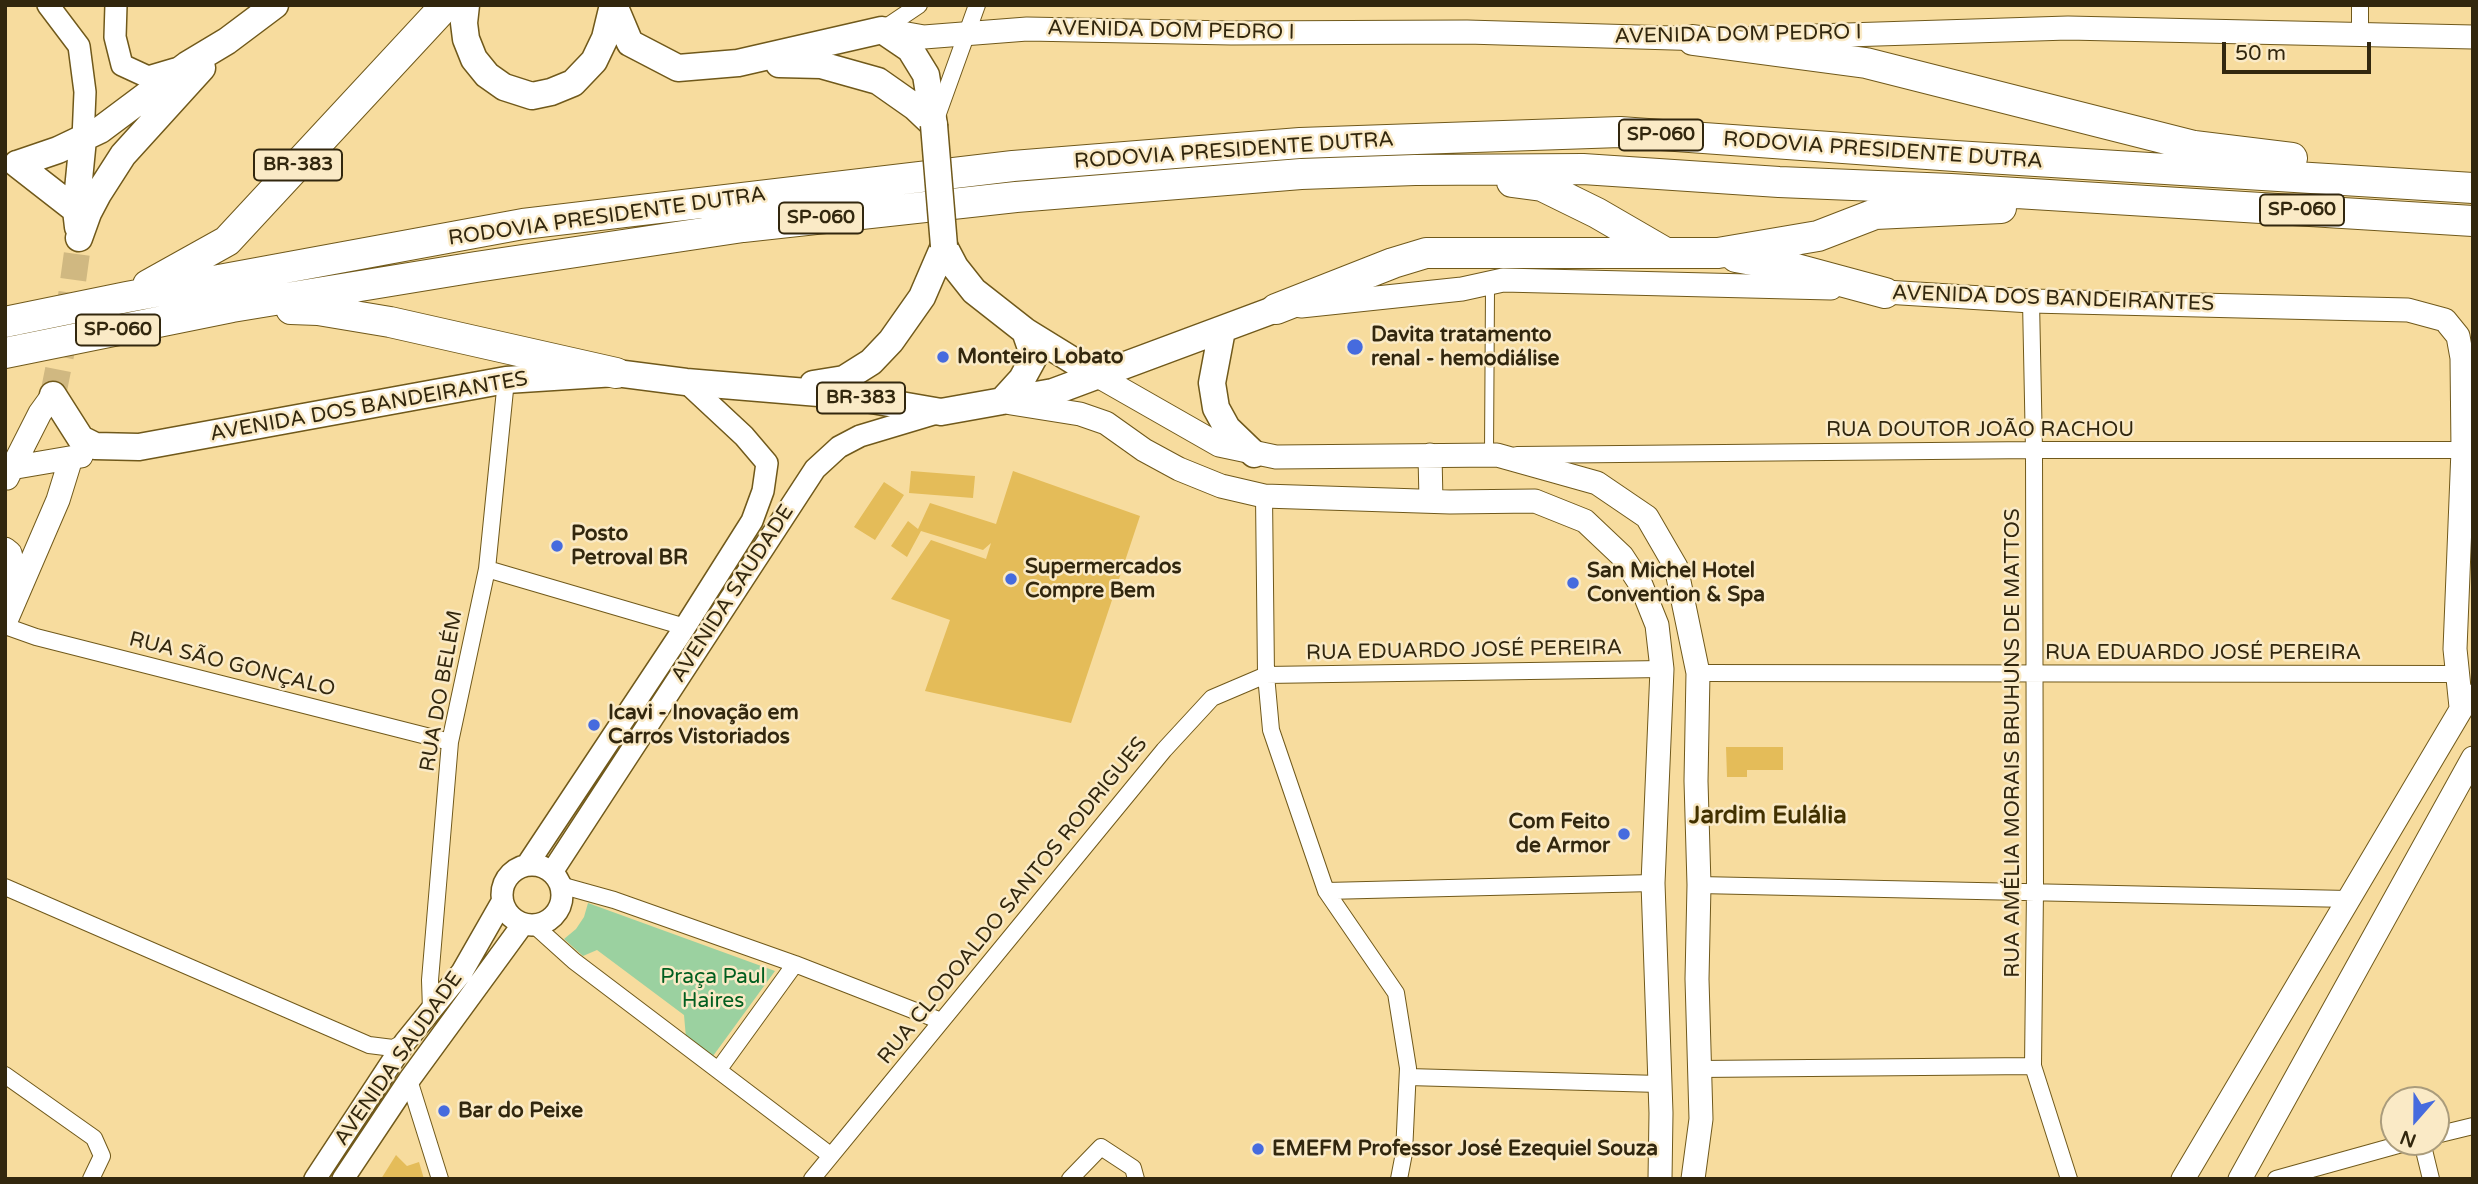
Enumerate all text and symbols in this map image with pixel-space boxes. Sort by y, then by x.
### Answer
street label: AVENIDA DOM PEDRO I [1047,16,1295,46]
street label: AVENIDA DOM PEDRO I [1614,20,1862,50]
scale bar [2226,28,2375,72]
text: 50 m [2235,41,2286,66]
road number: SP-060 [1619,119,1703,150]
street label: RODOVIA PRESIDENTE DUTRA [1073,127,1395,175]
street label: RODOVIA PRESIDENTE DUTRA [1722,127,2044,175]
road number: BR-383 [254,150,342,181]
street label: RODOVIA PRESIDENTE DUTRA [447,182,767,252]
road number: SP-060 [2260,194,2344,226]
road number: SP-060 [779,202,863,233]
street label: AVENIDA DOS BANDEIRANTES [1892,281,2214,317]
road number: SP-060 [76,314,160,346]
place label: Davita tratamento renal - hemodiálise [1371,322,1559,372]
marker: Davita tratamento renal - hemodiálise [1345,337,1365,357]
place label: Monteiro Lobato [957,344,1124,370]
marker: Monteiro Lobato [935,349,951,365]
street label: AVENIDA DOS BANDEIRANTES [208,367,530,447]
road number: BR-383 [817,382,905,414]
street label: RUA DOUTOR JOÃO RACHOU [1826,417,2134,443]
street label: AVENIDA SAUDADE [666,501,800,687]
street label: RUA AMÉLIA MORAIS BRUHUNS DE MATTOS [2000,508,2026,978]
place label: Posto Petroval BR [571,521,688,571]
marker: Posto Petroval BR [549,538,565,554]
place label: Supermercados Compre Bem [1025,554,1182,604]
place label: San Michel Hotel Convention & Spa [1587,558,1765,608]
marker: Supermercados Compre Bem [1003,571,1019,587]
marker: San Michel Hotel Convention & Spa [1565,575,1581,591]
street label: RUA DO BELÉM [415,608,469,774]
street label: RUA SÃO GONÇALO [126,627,338,703]
street label: RUA EDUARDO JOSÉ PEREIRA [1306,636,1622,666]
street label: RUA EDUARDO JOSÉ PEREIRA [2045,640,2361,666]
place label: Icavi - Inovação em Carros Vistoriados [608,700,799,750]
marker: Icavi - Inovação em Carros Vistoriados [586,717,602,733]
street label: RUA CLODOALDO SANTOS RODRIGUES [873,732,1153,1070]
district label: Jardim Eulália [1689,803,1847,831]
place label: Com Feito de Armor [1509,809,1610,859]
marker: Com Feito de Armor [1616,826,1632,842]
park label: Praça Paul Haires [660,964,766,1014]
street label: AVENIDA SAUDADE [329,967,469,1151]
north arrow [2380,1086,2450,1156]
place label: Bar do Peixe [458,1098,583,1124]
marker: Bar do Peixe [436,1103,452,1119]
text: N [2397,1126,2419,1152]
place label: EMEFM Professor José Ezequiel Souza [1272,1136,1658,1162]
marker: EMEFM Professor José Ezequiel Souza [1250,1141,1266,1157]

